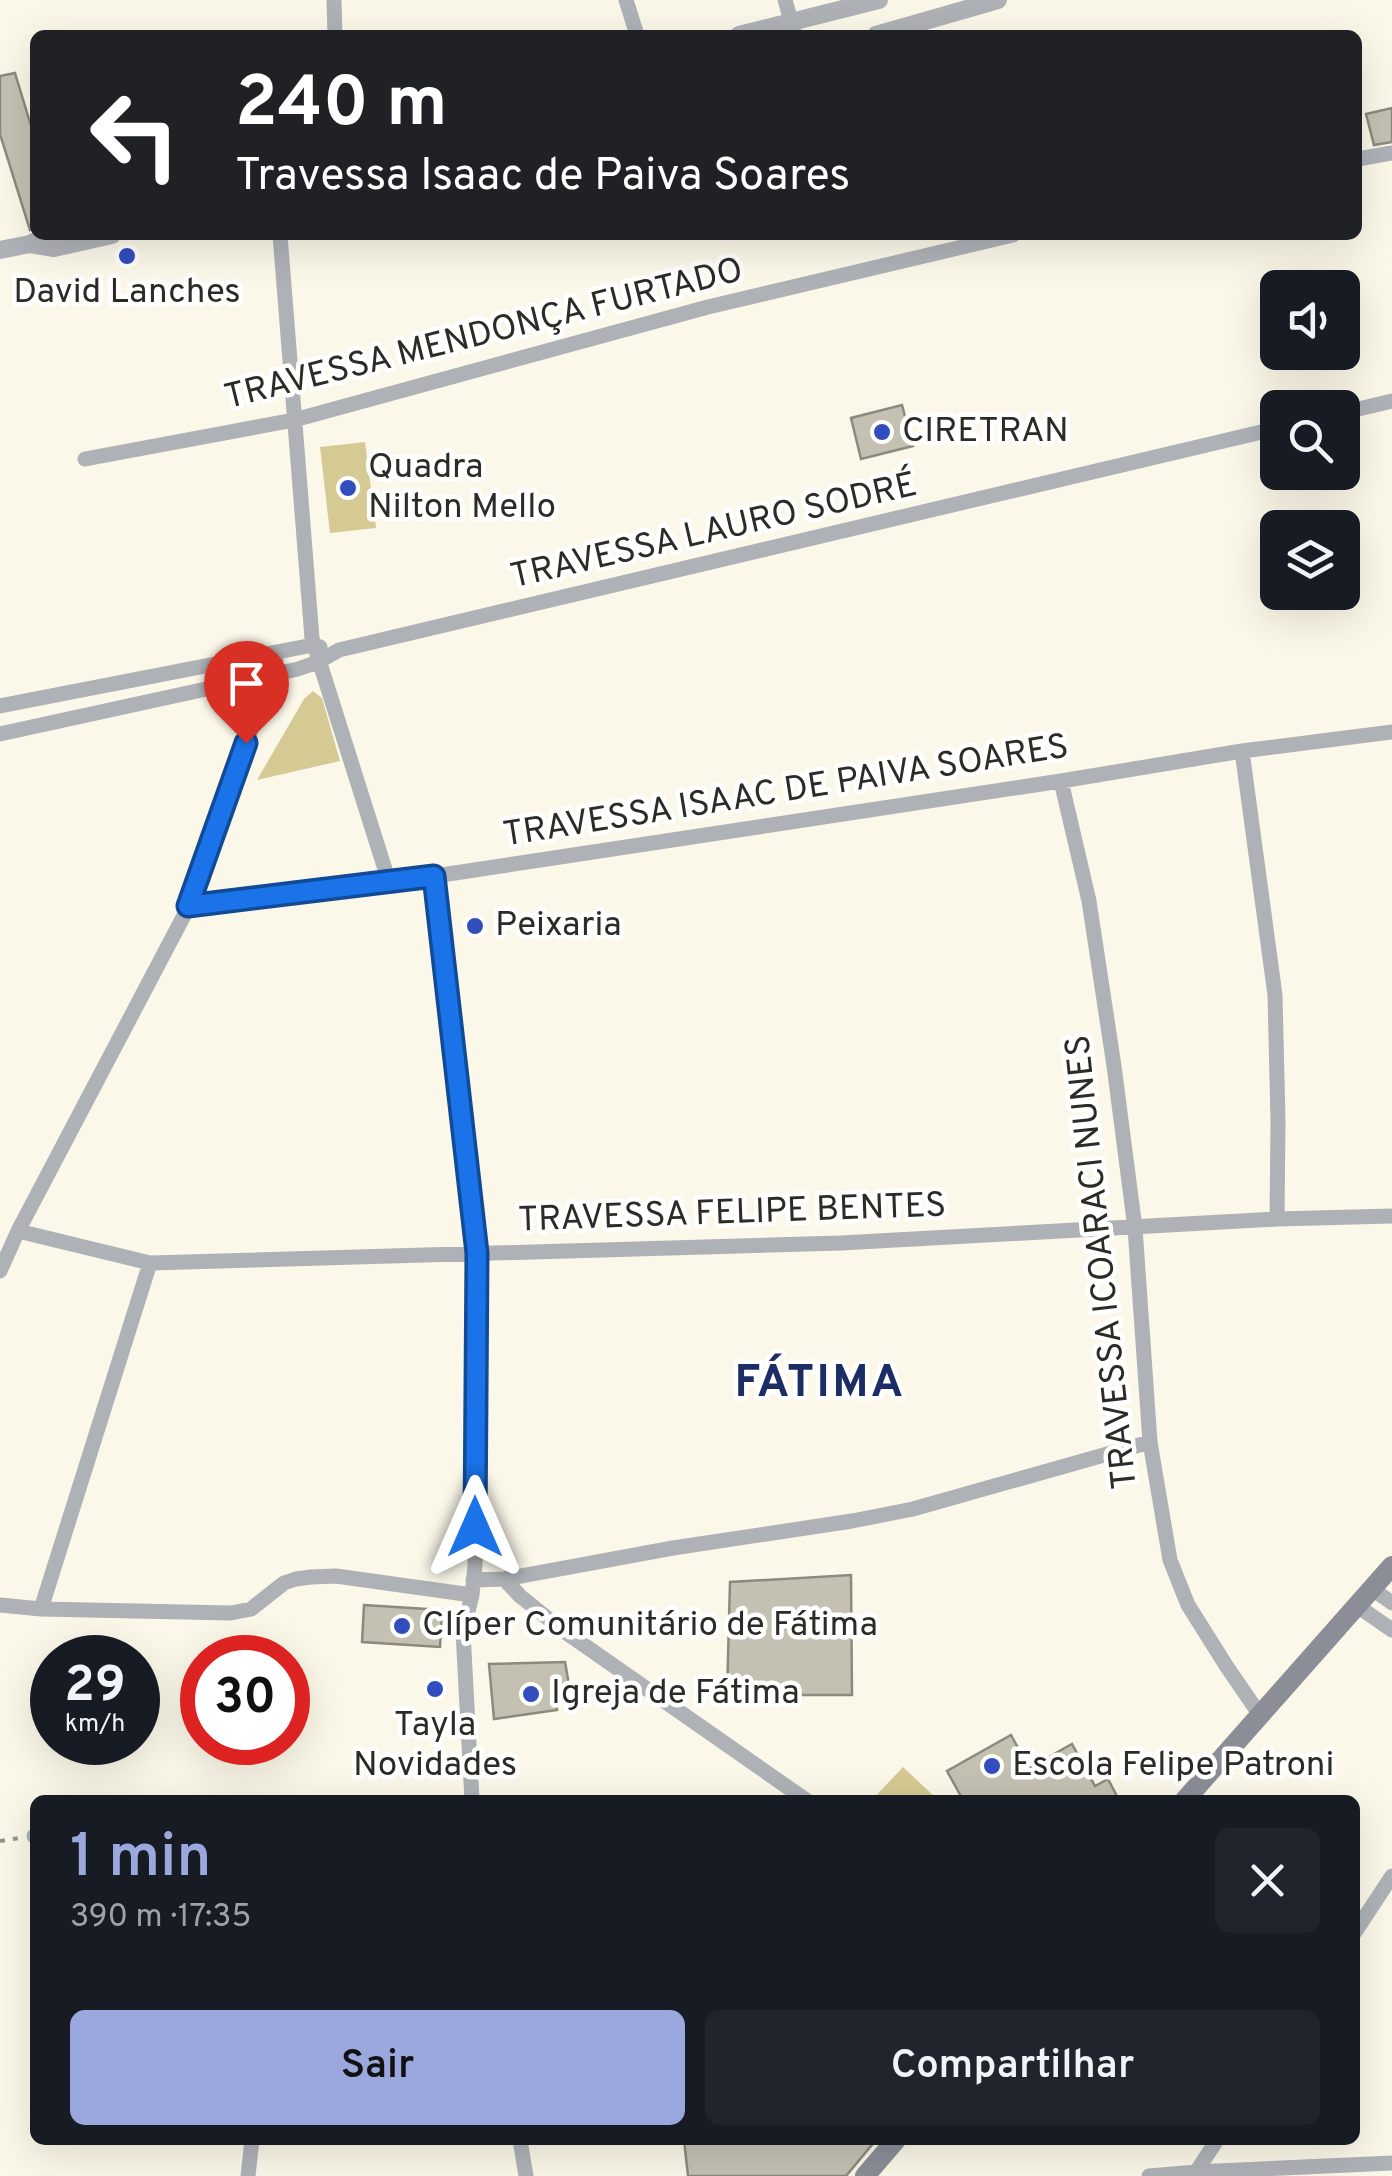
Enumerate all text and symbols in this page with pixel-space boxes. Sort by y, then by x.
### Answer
text: 240 m [235,62,448,151]
icon: left [70,70,200,200]
text: Travessa Isaac de Paiva Soares [235,149,850,206]
marker: David Lanches [116,245,138,267]
street label: TRAVESSA MENDONÇA FURTADO [220,249,748,421]
map controls [1260,270,1360,610]
button: sound [1260,270,1360,370]
place label: David Lanches [13,271,241,315]
button: search [1260,390,1360,490]
place label: CIRETRAN [902,410,1069,454]
marker: CIRETRAN [871,421,893,443]
place label: Quadra Nilton Mello [368,446,556,530]
street label: TRAVESSA LAURO SODRÉ [506,463,921,600]
marker: Quadra Nilton Mello [337,477,359,499]
button: layers [1260,510,1360,610]
pin [204,641,289,744]
icon: arrive [219,656,274,711]
street label: TRAVESSA ISAAC DE PAIVA SOARES [500,726,1072,858]
place label: Peixaria [495,904,622,948]
marker: Peixaria [464,915,486,937]
street label: TRAVESSA ICOARACI NUNES [1057,1033,1149,1491]
street label: TRAVESSA FELIPE BENTES [517,1185,947,1243]
district label: FÁTIMA [735,1353,906,1413]
position arrow [423,1475,527,1579]
place label: Clíper Comunitário de Fátima [422,1604,878,1648]
marker: Clíper Comunitário de Fátima [391,1615,413,1637]
speed limit sign: 30 [180,1635,310,1765]
text: 29 [64,1656,126,1719]
place label: Igreja de Fátima [551,1672,800,1716]
marker: Tayla Novidades [424,1678,446,1700]
marker: Igreja de Fátima [520,1683,542,1705]
place label: Tayla Novidades [353,1704,517,1788]
text: km/h [65,1709,125,1741]
place label: Escola Felipe Patroni [1012,1744,1334,1788]
marker: Escola Felipe Patroni [981,1755,1003,1777]
text: 1 min [70,1822,211,1898]
button: close [1215,1828,1320,1933]
text: 390 m · 17:35 [70,1898,251,1938]
button: Sair [70,2010,685,2125]
button: Compartilhar [705,2010,1320,2125]

